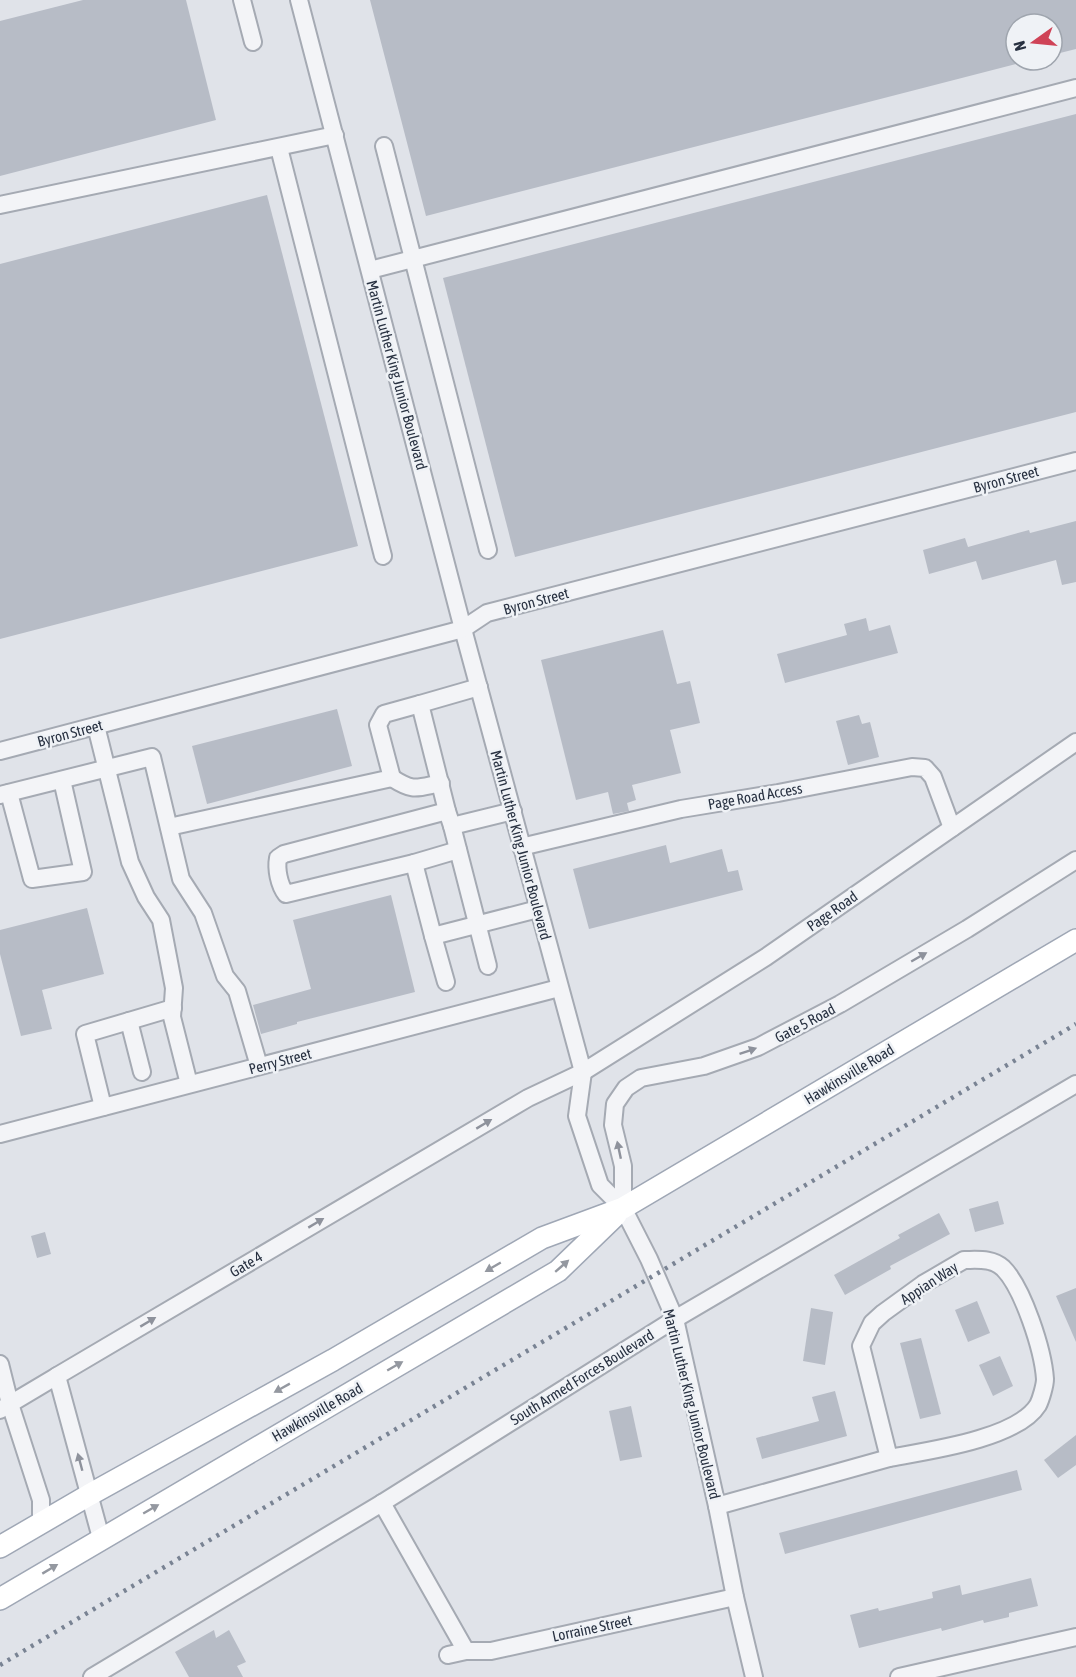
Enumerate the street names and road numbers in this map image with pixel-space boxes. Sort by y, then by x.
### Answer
street label: Martin Luther King Junior Boulevard [363,278,431,472]
street label: Byron Street [971,462,1041,496]
street label: Byron Street [501,584,571,618]
street label: Byron Street [35,716,105,750]
street label: Martin Luther King Junior Boulevard [487,748,555,942]
street label: Page Road Access [706,779,804,813]
street label: Page Road [803,887,861,935]
street label: Gate 5 Road [772,1000,838,1046]
street label: Hawkinsville Road [801,1041,897,1107]
street label: Perry Street [247,1045,313,1077]
street label: Gate 4 [227,1248,265,1280]
street label: Appian Way [897,1258,961,1308]
street label: Martin Luther King Junior Boulevard [660,1307,724,1501]
street label: South Armed Forces Boulevard [507,1326,657,1428]
street label: Hawkinsville Road [269,1379,365,1445]
street label: Lorraine Street [551,1611,633,1645]

